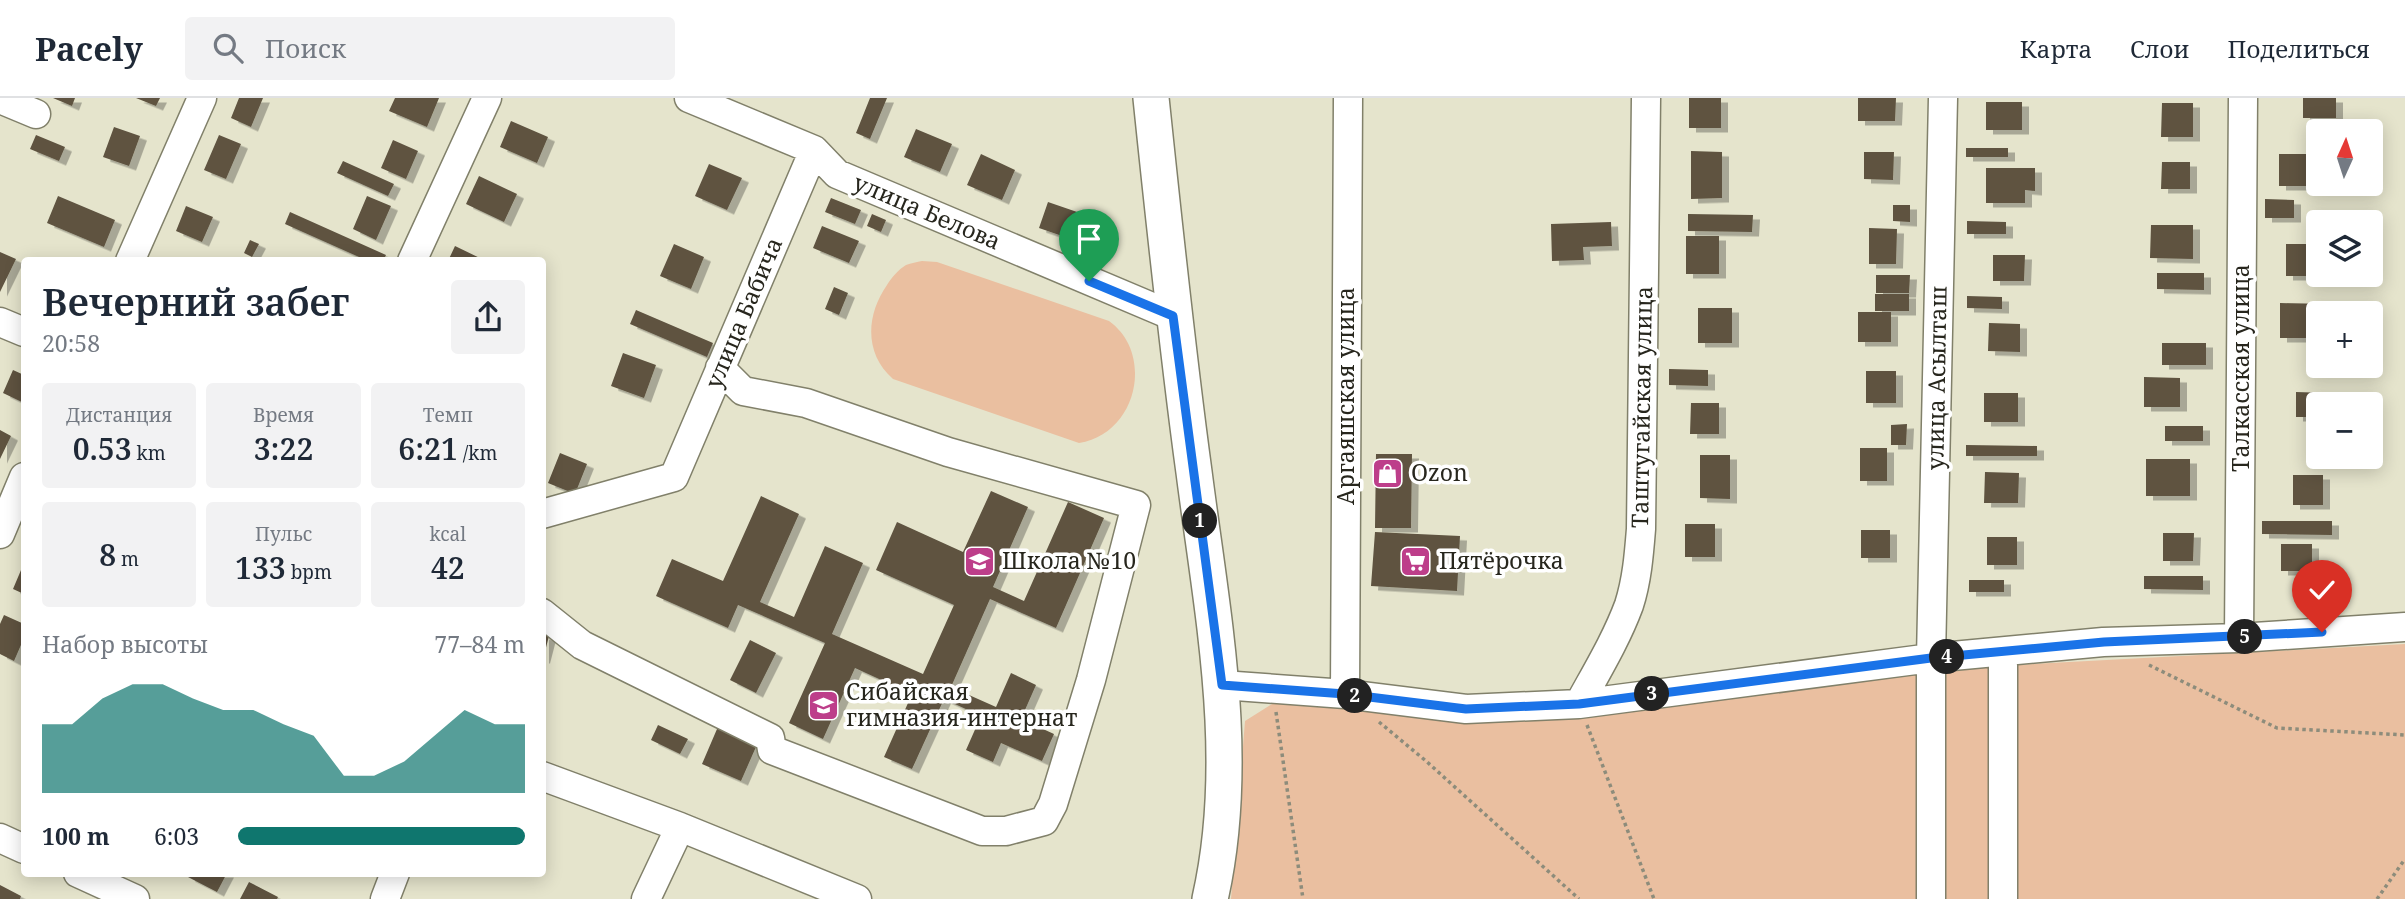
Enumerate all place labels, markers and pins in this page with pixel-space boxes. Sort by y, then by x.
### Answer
pin [1059,209,1119,281]
shop icon: Ozon [1371,456,1405,490]
place label: Ozon [1411,456,1468,488]
pin: 1 [1182,504,1218,538]
school or university icon: Школа №10 [962,544,996,578]
place label: Школа №10 [1002,544,1136,576]
supermarket icon: Пятёрочка [1399,544,1433,578]
place label: Пятёрочка [1439,544,1564,576]
pin [2292,560,2352,632]
pin: 5 [2228,620,2262,654]
pin: 4 [1930,640,1965,674]
place label: Сибайская гимназия-интернат [846,675,1077,733]
pin: 3 [1634,676,1670,712]
pin: 2 [1338,678,1372,714]
school or university icon: Сибайская гимназия-интернат [806,688,840,722]

